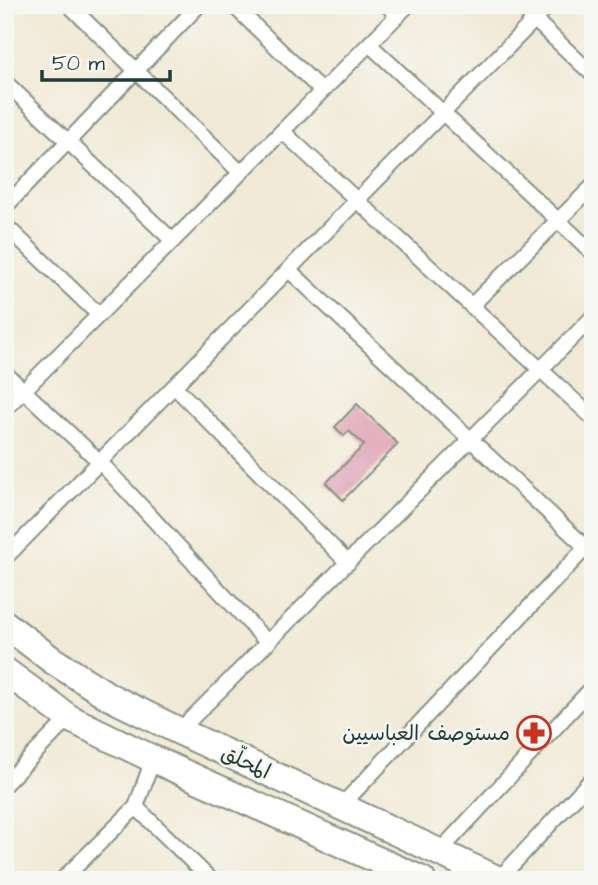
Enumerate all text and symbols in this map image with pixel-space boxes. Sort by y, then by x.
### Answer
scale bar [42,38,170,82]
text: 50 m [52,49,106,78]
pharmacy icon: مستوصف العباسيين [515,714,553,752]
place label: مستوصف العباسيين [342,719,510,748]
street label: المحلّق [216,737,276,786]

